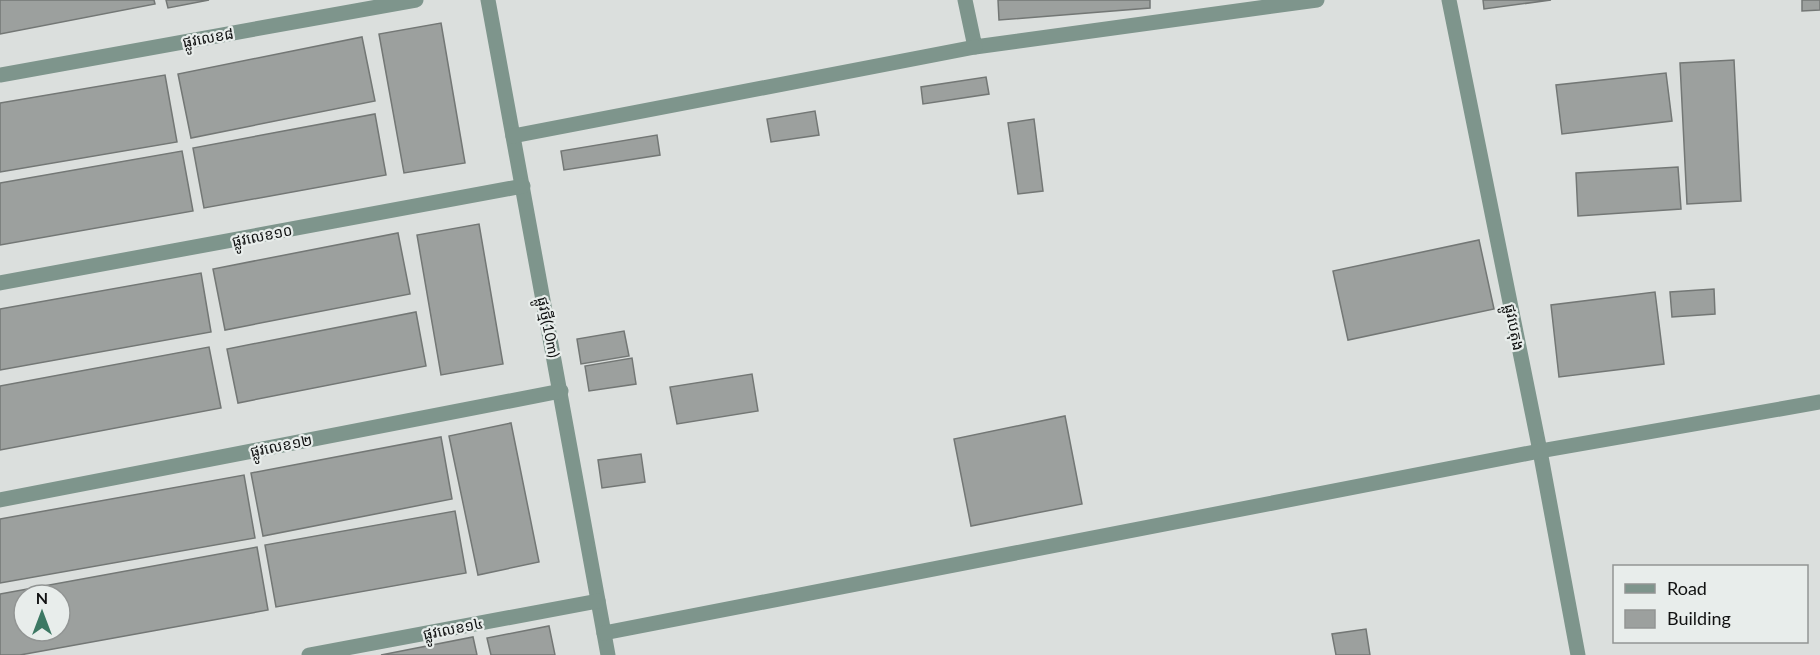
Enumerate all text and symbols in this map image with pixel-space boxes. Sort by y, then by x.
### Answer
street label: ផ្លូវលេខ៨ [181,24,236,56]
street label: ផ្លូវលេខ១០ [230,220,295,255]
street label: ផ្លូវថ្មី(10m) [529,295,564,360]
street label: ផ្លូវបេតុង [1496,302,1528,353]
street label: ផ្លូវលេខ១២ [248,430,315,465]
legend [1613,565,1808,643]
text: Road [1667,577,1707,599]
north arrow [12,583,72,643]
text: N [36,588,48,607]
text: Building [1667,607,1731,629]
street label: ផ្លូវលេខ១៤ [421,613,486,648]

